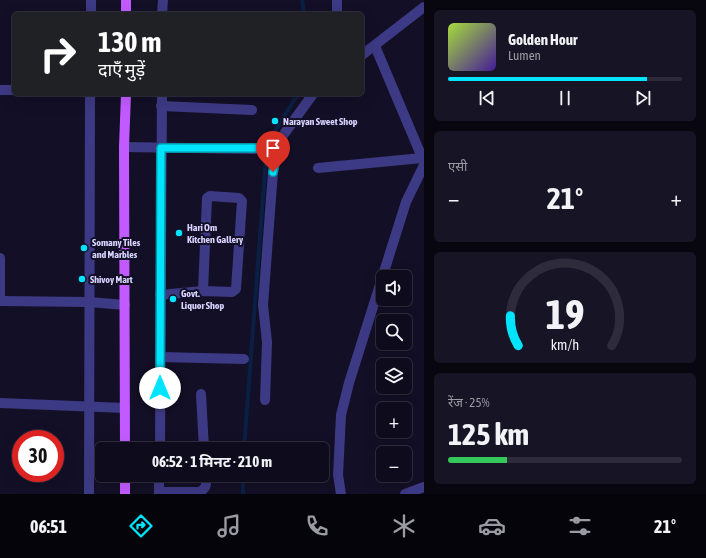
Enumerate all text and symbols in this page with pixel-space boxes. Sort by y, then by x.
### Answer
text: 130 m [98,26,161,58]
icon: right [32,28,84,80]
text: Golden Hour [508,31,578,48]
text: Lumen [508,48,541,63]
text: दाएँ मुड़ें [98,59,145,80]
icon: previous [476,87,498,109]
icon: pause [554,87,576,109]
icon: next [632,87,654,109]
marker: Narayan Sweet Shop [270,116,280,126]
place label: Narayan Sweet Shop [283,116,358,127]
pin [256,131,290,172]
icon: arrive [262,137,284,159]
text: एसी [448,159,467,174]
text: 21° [547,181,583,215]
text: − [448,185,459,211]
text: + [671,185,682,211]
place label: Hari Om Kitchen Gallery [187,222,244,245]
marker: Hari Om Kitchen Gallery [174,228,184,238]
place label: Somany Tiles and Marbles [92,237,141,260]
marker: Somany Tiles and Marbles [79,243,89,253]
map controls [376,270,412,482]
button: sound [376,270,412,306]
marker: Shivoy Mart [77,274,87,284]
place label: Shivoy Mart [90,274,133,285]
place label: Govt. Liquor Shop [181,288,225,311]
text: 19 [545,289,585,337]
marker: Govt. Liquor Shop [168,294,178,304]
button: search [376,314,412,350]
text: km/h [551,336,579,352]
button: layers [376,358,412,394]
position arrow [139,367,181,409]
text: रेंज · 25% [448,395,490,410]
button: + [376,402,412,438]
text: 125 km [448,417,529,451]
speed limit sign: 30 [12,430,64,482]
button: − [376,446,412,482]
text: 06:52 · 1 मिनट · 210 m [152,453,272,470]
icon: directions [127,512,155,540]
icon: music [215,512,243,540]
icon: phone [303,512,331,540]
icon: climate [390,512,418,540]
icon: car [478,512,506,540]
icon: filters [566,512,594,540]
text: 06:51 [30,516,67,537]
text: 21° [654,516,676,537]

